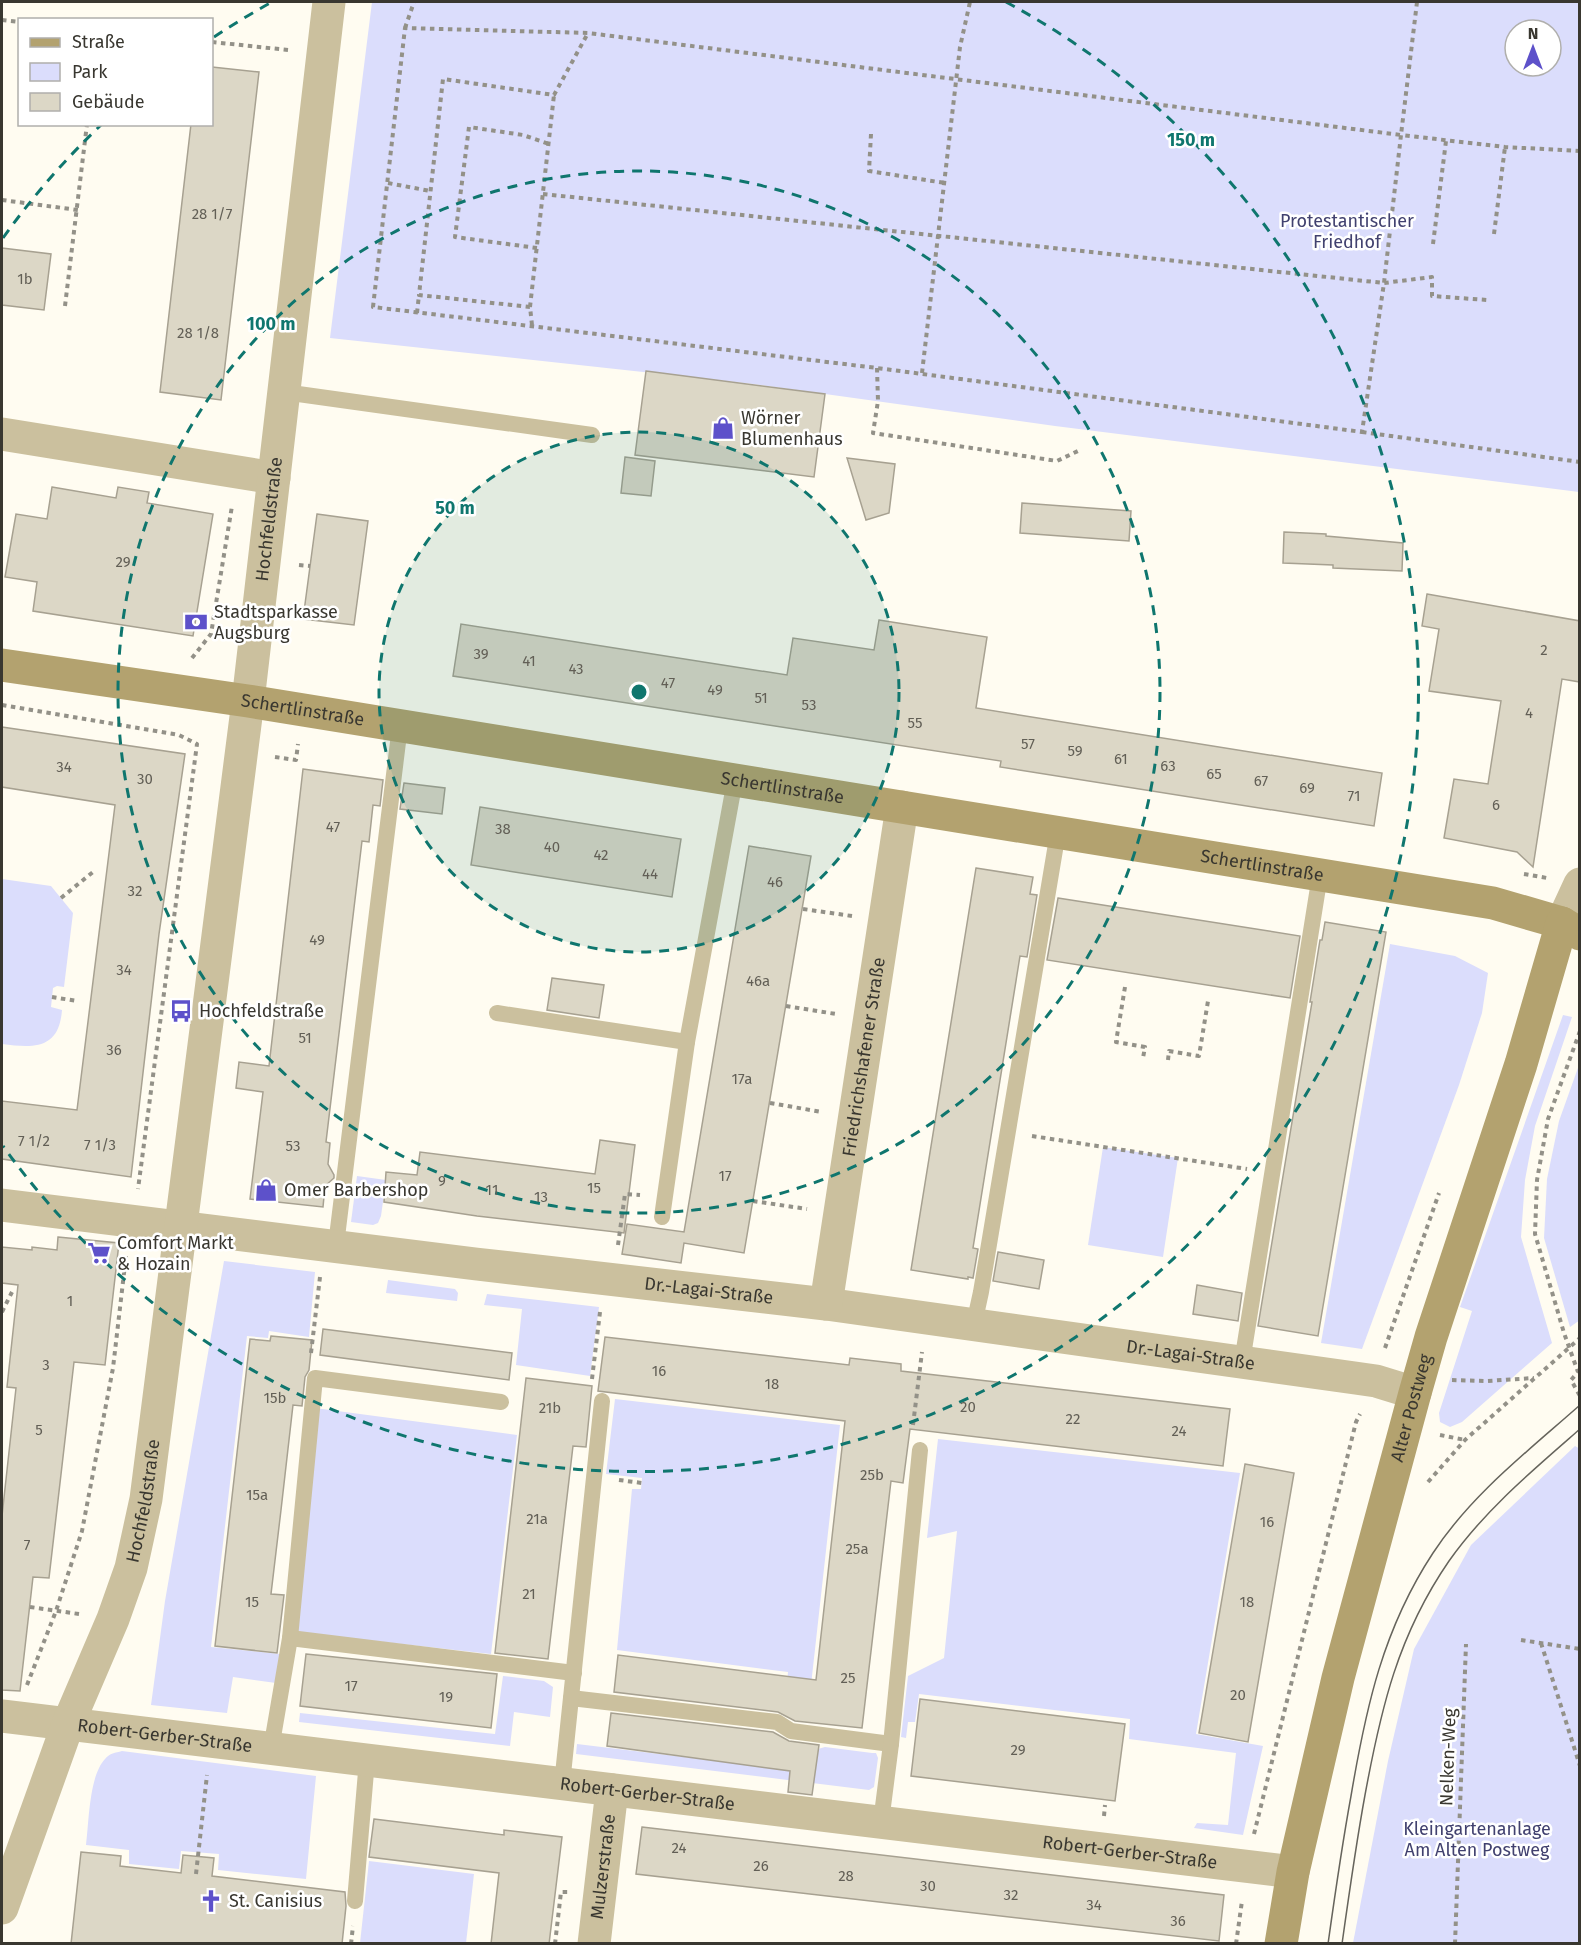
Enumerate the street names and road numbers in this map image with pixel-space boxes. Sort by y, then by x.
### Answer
street label: Hochfeldstraße [251,456,287,583]
street label: Schertlinstraße [240,689,366,731]
street label: Schertlinstraße [719,767,846,809]
street label: Schertlinstraße [1199,845,1325,886]
street label: Friedrichshafener Straße [838,956,890,1158]
street label: Dr.-Lagai-Straße [643,1272,774,1309]
street label: Dr.-Lagai-Straße [1125,1335,1256,1375]
street label: Alter Postweg [1386,1351,1437,1464]
street label: Hochfeldstraße [121,1438,165,1565]
street label: Nelken-Weg [1435,1707,1461,1806]
street label: Robert-Gerber-Straße [76,1714,254,1757]
street label: Robert-Gerber-Straße [559,1772,736,1815]
street label: Mulzerstraße [586,1813,620,1920]
street label: Robert-Gerber-Straße [1041,1831,1219,1874]

